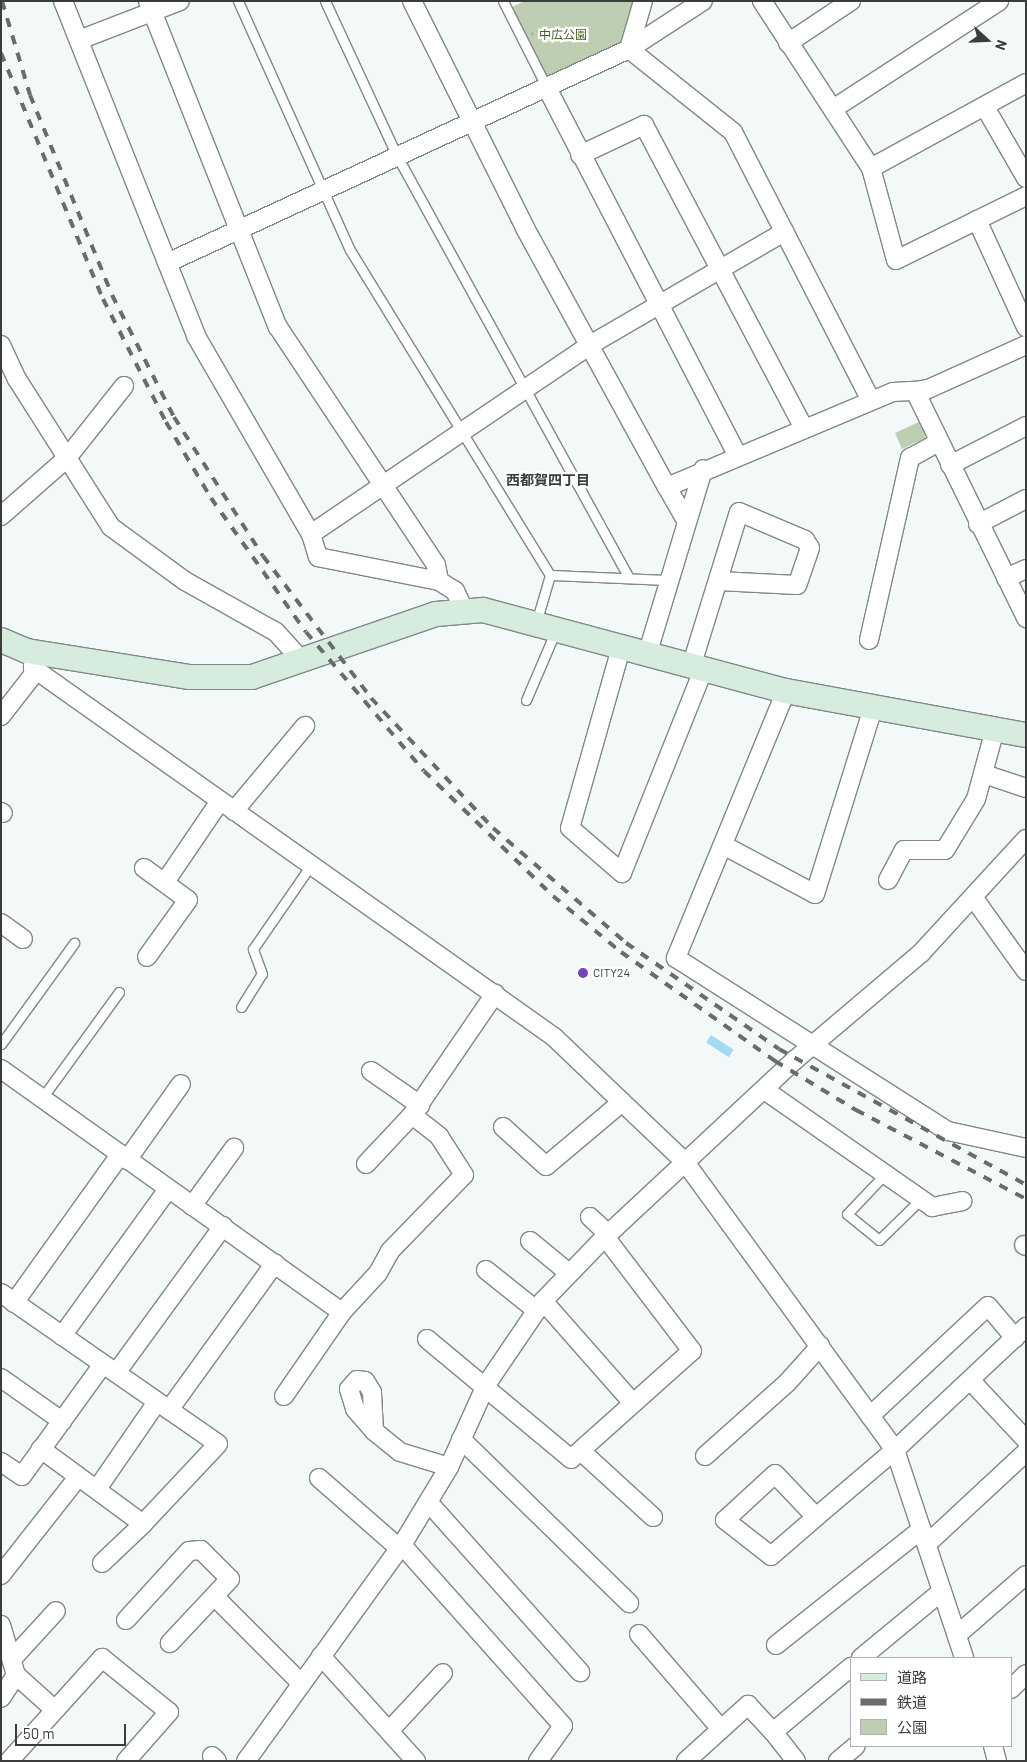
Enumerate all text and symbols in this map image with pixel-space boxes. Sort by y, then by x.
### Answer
north arrow [962,15,1012,65]
park label: 中広公園 [539,28,587,42]
text: N [992,38,1011,53]
district label: 西都賀四丁目 [506,472,590,488]
place label: CITY24 [593,966,630,980]
marker: CITY24 [577,967,589,979]
legend [850,1657,1012,1747]
text: 道路 [897,1668,927,1686]
text: 鉄道 [897,1693,927,1711]
scale bar [18,1714,129,1746]
text: 公園 [897,1718,927,1736]
text: 50 m [23,1724,55,1742]

